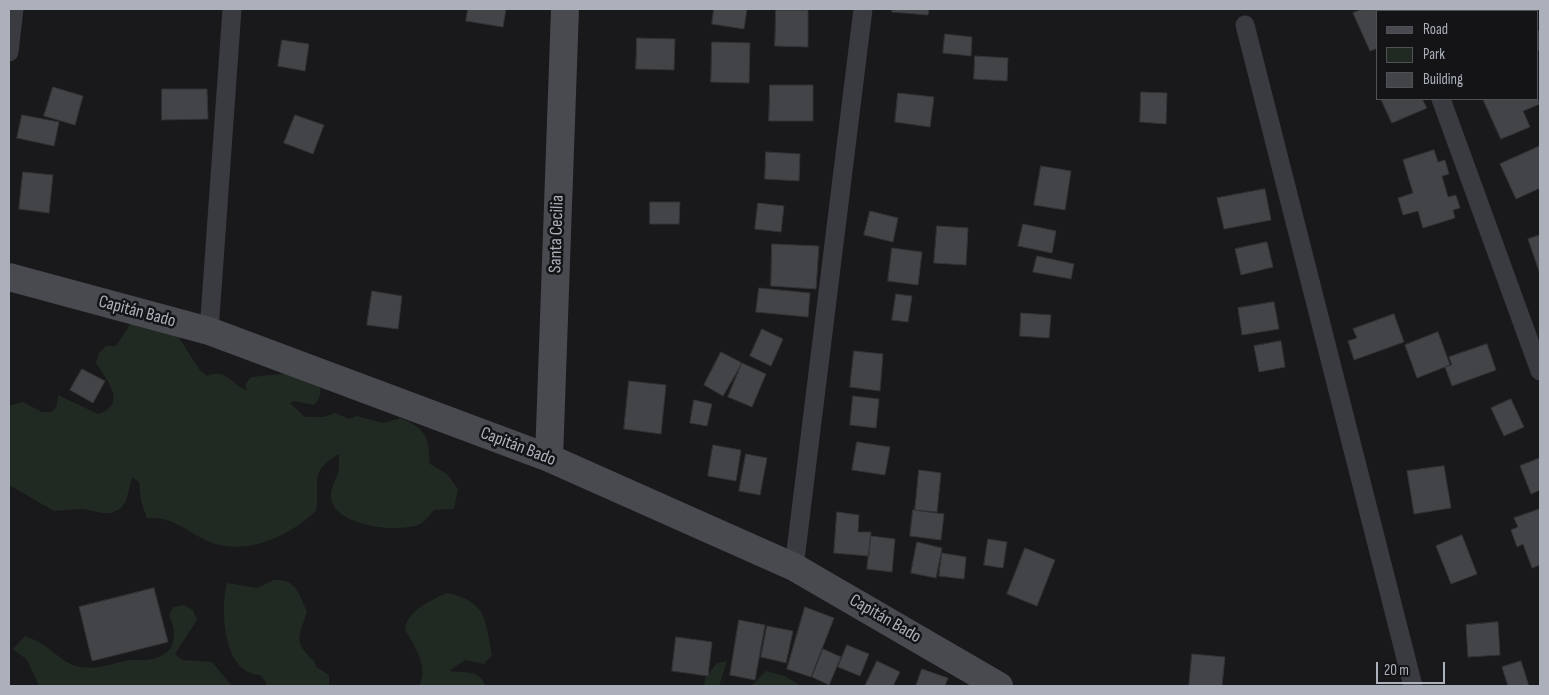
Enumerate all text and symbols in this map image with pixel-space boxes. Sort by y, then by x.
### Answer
legend [1376,10,1539,100]
text: Road [1423,20,1448,39]
text: Park [1423,45,1445,64]
text: Building [1423,70,1463,89]
street label: Santa Cecilia [545,195,569,273]
street label: Capitán Bado [96,291,178,333]
street label: Capitán Bado [477,423,559,471]
street label: Capitán Bado [845,590,925,648]
scale bar [1379,652,1448,684]
text: 20 m [1384,661,1409,680]

